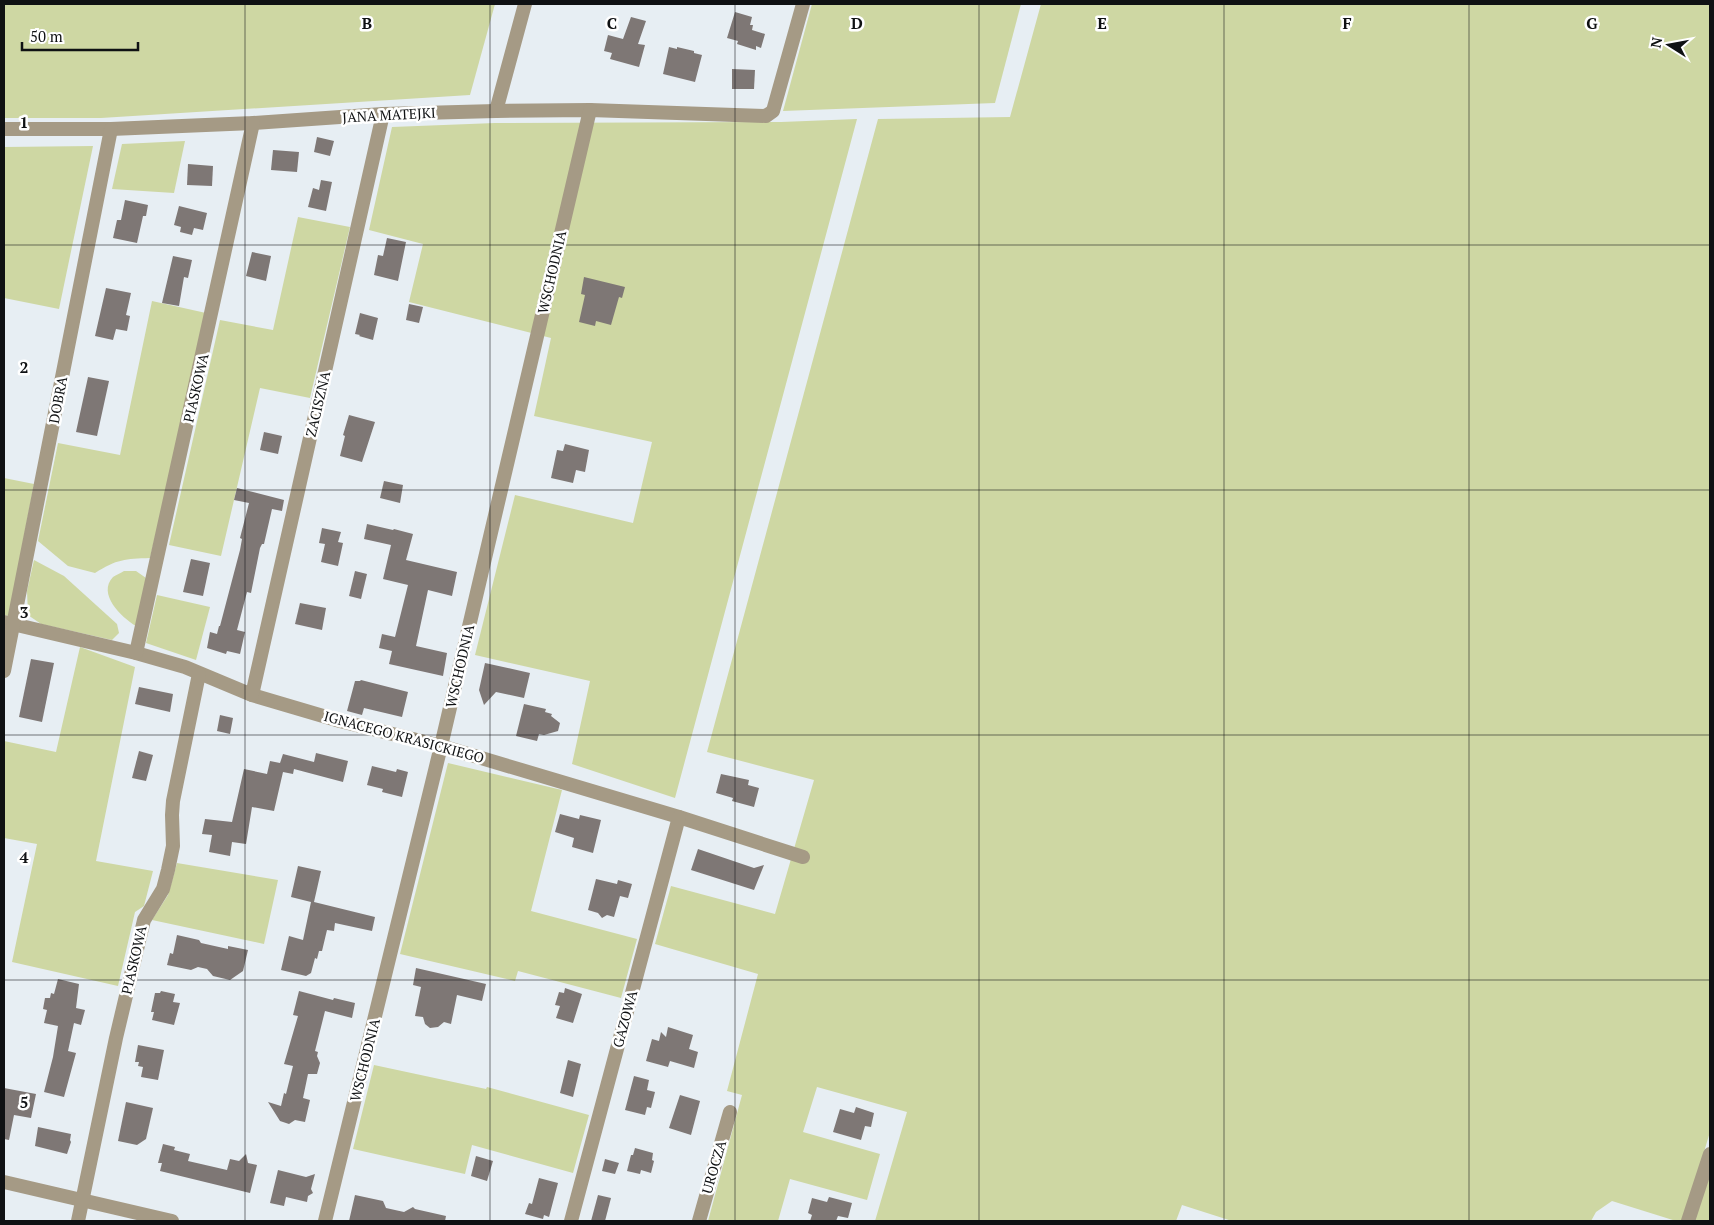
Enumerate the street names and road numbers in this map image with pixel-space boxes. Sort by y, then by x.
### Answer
street label: JANA MATEJKI [342,103,436,126]
street label: WSCHODNIA [533,228,570,315]
street label: PIASKOWA [178,351,213,424]
street label: ZACISZNA [301,369,334,439]
street label: DOBRA [44,374,71,425]
street label: WSCHODNIA [441,622,478,709]
street label: IGNACEGO KRASICKIEGO [322,706,486,767]
street label: PIASKOWA [116,923,151,996]
street label: GAZOWA [608,988,641,1050]
street label: WSCHODNIA [345,1016,384,1103]
street label: UROCZA [697,1138,730,1196]

